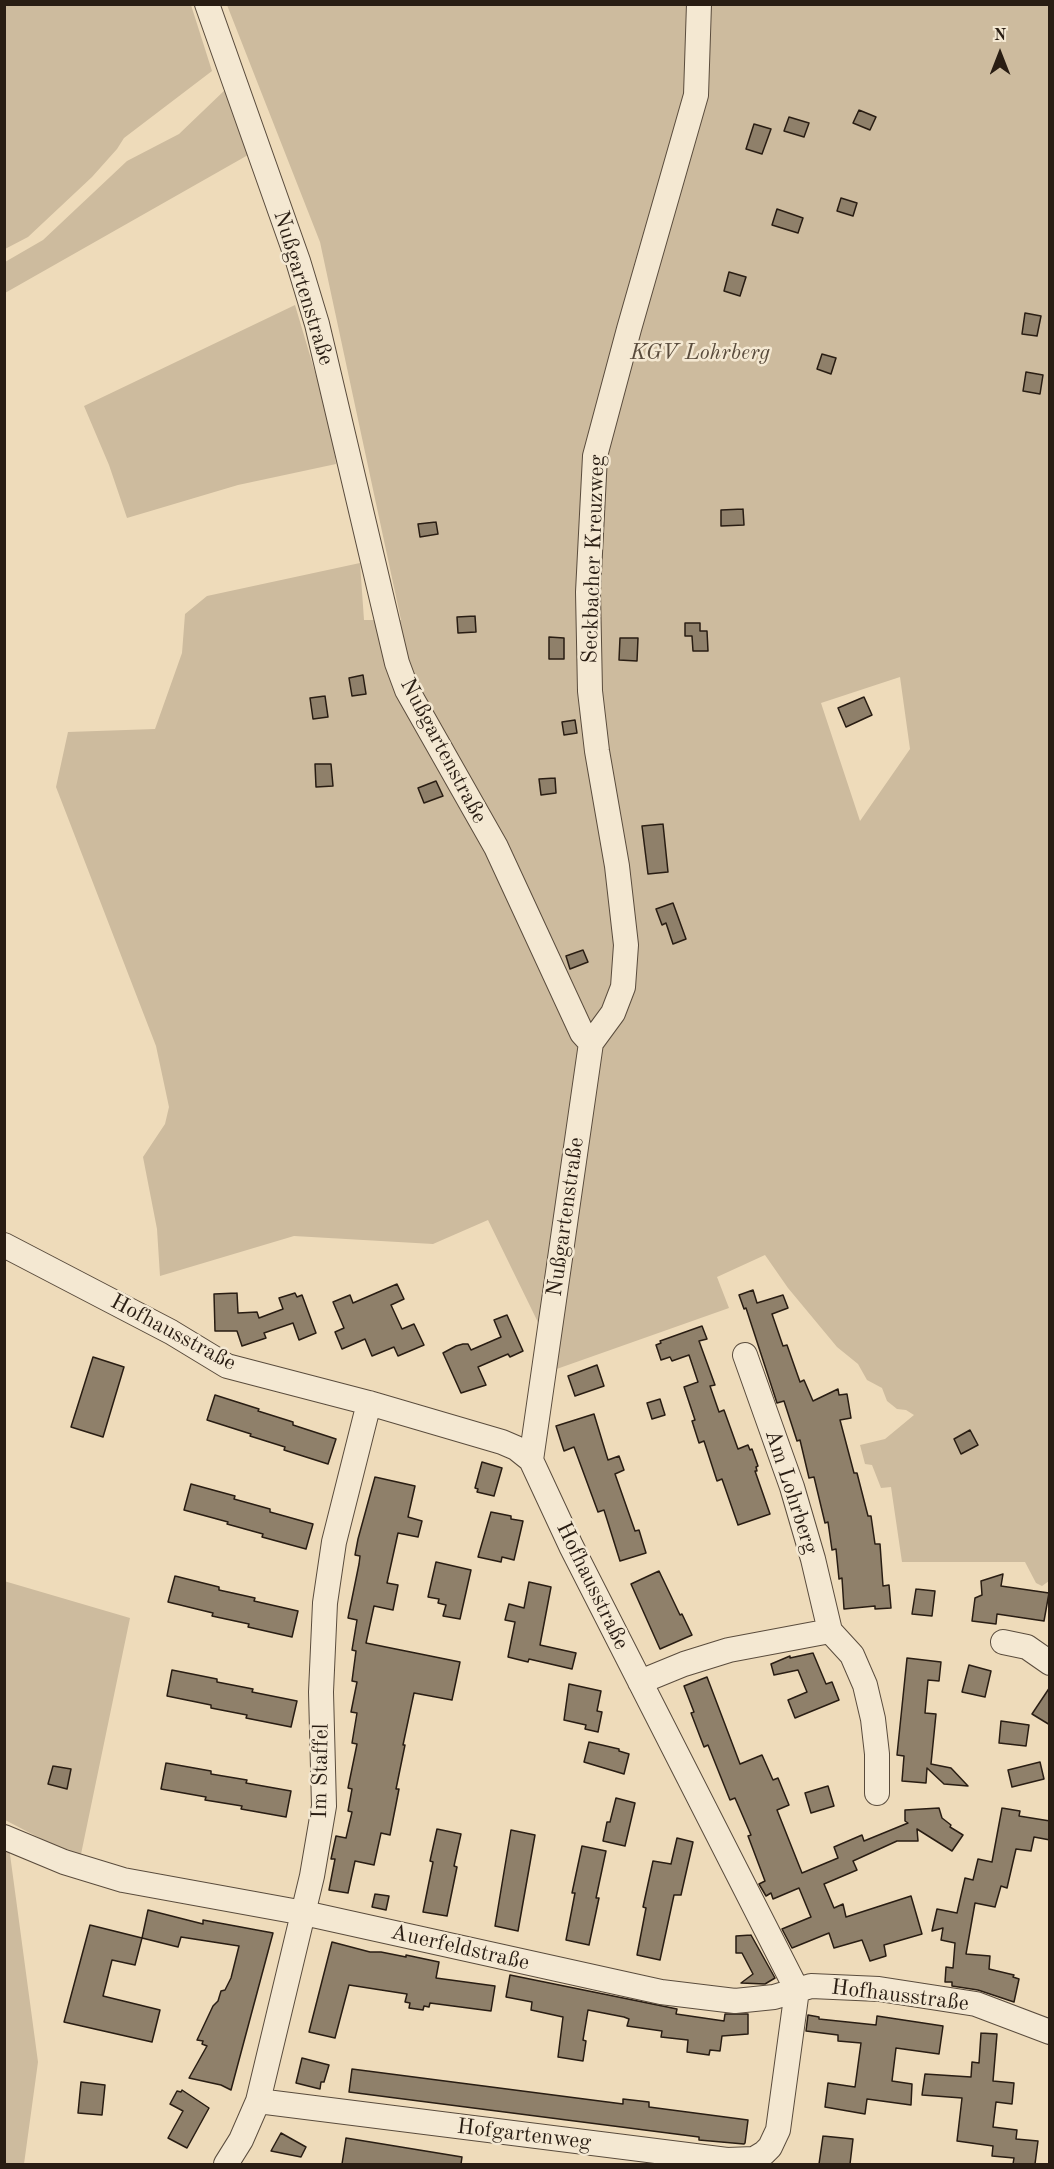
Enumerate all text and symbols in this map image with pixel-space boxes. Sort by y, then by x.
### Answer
north arrow [970,24,1030,84]
text: N [994,28,1006,44]
street label: Nußgartenstraße [267,207,339,369]
park label: KGV Lohrberg [630,340,770,366]
street label: Seckbacher Kreuzweg [577,454,611,664]
street label: Nußgartenstraße [394,674,492,828]
street label: Nußgartenstraße [542,1136,590,1298]
street label: Hofhausstraße [106,1289,240,1377]
street label: Am Lohrberg [758,1426,824,1558]
street label: Hofhausstraße [550,1518,634,1654]
street label: Im Staffel [307,1723,335,1819]
street label: Auerfeldstraße [388,1919,532,1977]
street label: Hofhausstraße [830,1974,970,2018]
street label: Hofgartenweg [455,2114,593,2156]

